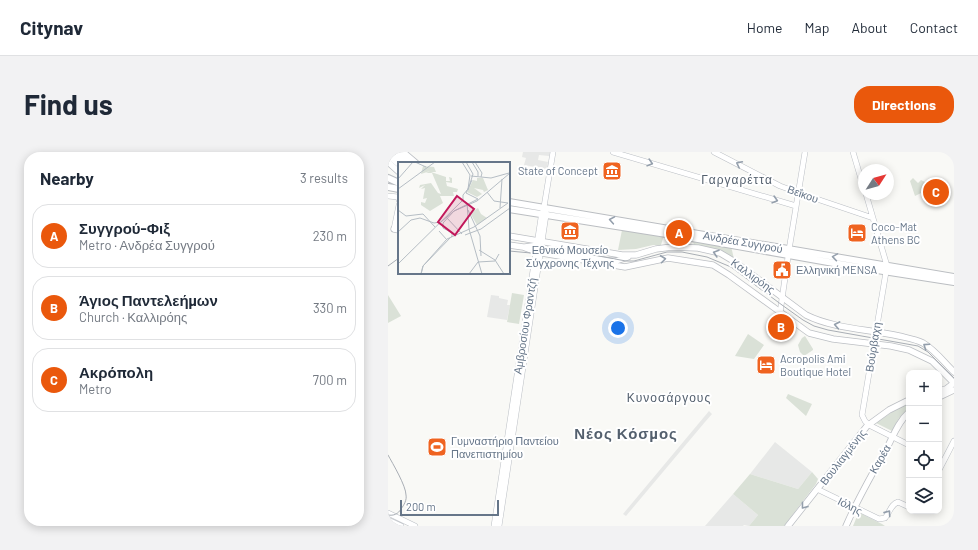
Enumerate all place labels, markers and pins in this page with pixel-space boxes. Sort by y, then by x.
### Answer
museum icon: State of Concept [601,160,623,182]
place label: State of Concept [518,164,598,177]
pin: C [923,177,949,207]
pin: A [666,218,692,248]
museum icon: Εθνικό Μουσείο Σύγχρονης Τέχνης [559,220,581,242]
place label: Coco-Mat Athens BC [871,220,920,246]
hotel icon: Coco-Mat Athens BC [846,222,868,244]
place label: Εθνικό Μουσείο Σύγχρονης Τέχνης [526,243,614,269]
public building icon: Ελληνική MENSA [771,259,793,281]
place label: Ελληνική MENSA [796,263,878,276]
pin: B [768,312,794,342]
place label: Acropolis Ami Boutique Hotel [780,352,851,378]
hotel icon: Acropolis Ami Boutique Hotel [755,354,777,376]
place label: Γυμναστήριο Παντείου Πανεπιστημίου [451,434,559,460]
sports icon: Γυμναστήριο Παντείου Πανεπιστημίου [426,436,448,458]

